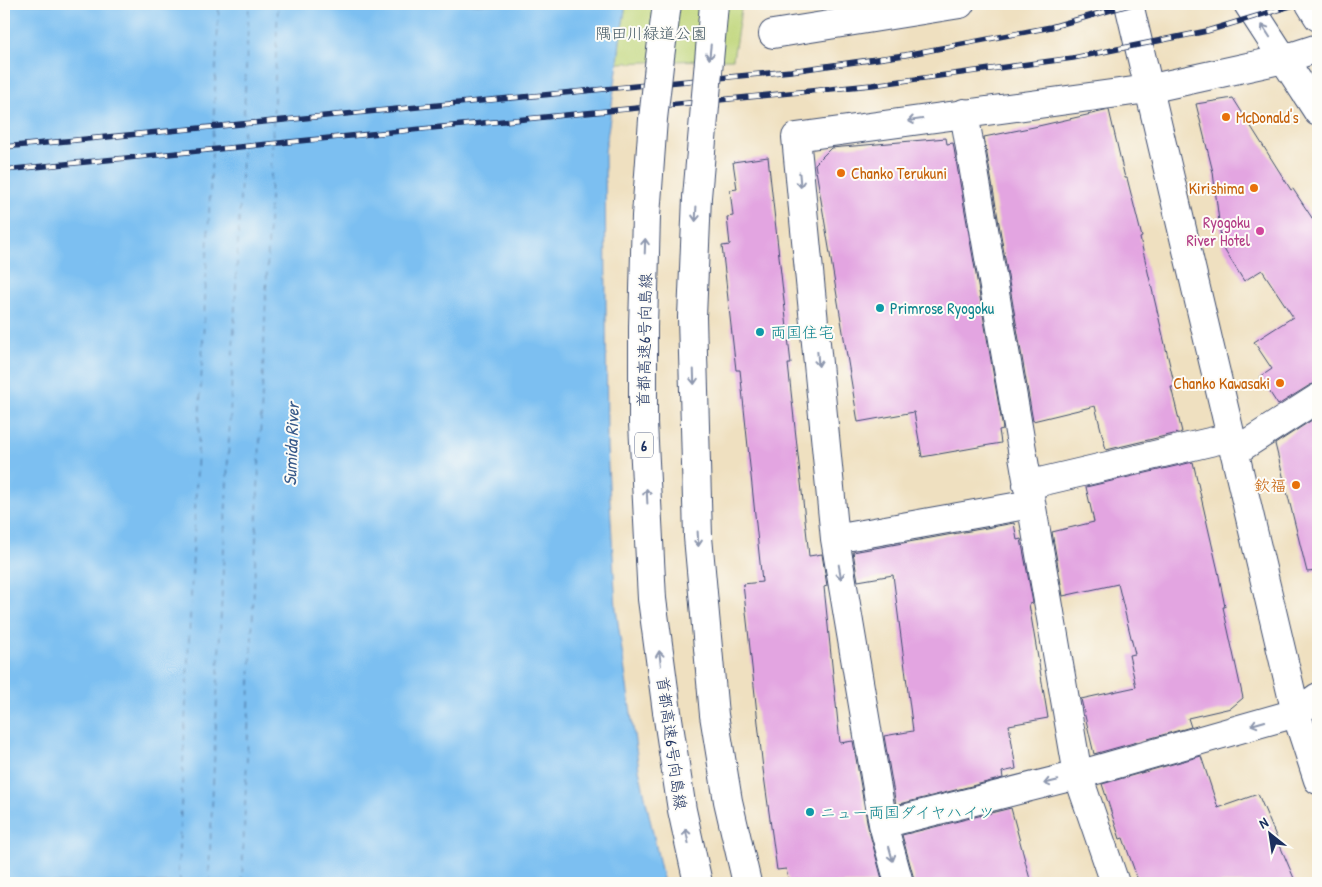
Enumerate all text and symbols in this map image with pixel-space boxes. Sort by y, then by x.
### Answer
park label: 隅田川緑道公園 [595,22,707,44]
one-way arrow [1261,25,1271,39]
one-way arrow [705,44,715,60]
place label: McDonald's [1236,106,1299,128]
marker: McDonald's [1220,111,1232,123]
one-way arrow [908,116,924,126]
place label: Chanko Terukuni [851,162,947,184]
marker: Chanko Terukuni [835,167,847,179]
one-way arrow [795,171,805,187]
place label: Kirishima [1189,177,1244,199]
marker: Kirishima [1248,182,1260,194]
one-way arrow [692,206,701,222]
place label: Ryogoku River Hotel [1186,211,1251,251]
marker: Ryogoku River Hotel [1254,225,1266,237]
one-way arrow [641,238,650,254]
street label: 首都高速6号向島線 [632,273,656,407]
place label: Primrose Ryogoku [890,297,995,319]
marker: Primrose Ryogoku [874,302,886,314]
place label: 両国住宅 [770,321,834,343]
marker: 両国住宅 [754,326,766,338]
one-way arrow [813,350,822,366]
one-way arrow [689,368,698,384]
place label: Chanko Kawasaki [1173,372,1270,394]
marker: Chanko Kawasaki [1274,377,1286,389]
water label: Sumida River [277,400,305,486]
road number: 6 [635,432,653,458]
place label: 欽福 [1254,474,1286,496]
marker: 欽福 [1290,479,1302,491]
one-way arrow [643,488,652,504]
one-way arrow [694,531,703,547]
one-way arrow [836,564,846,580]
one-way arrow [655,650,665,666]
street label: 首都高速6号向島線 [652,675,692,811]
one-way arrow [1251,719,1267,729]
one-way arrow [1044,777,1060,787]
place label: ニュー両国ダイヤハイツ [820,801,994,823]
marker: ニュー両国ダイヤハイツ [804,806,816,818]
north arrow [1244,810,1294,860]
text: N [1255,812,1272,832]
one-way arrow [682,828,691,844]
one-way arrow [887,845,896,861]

